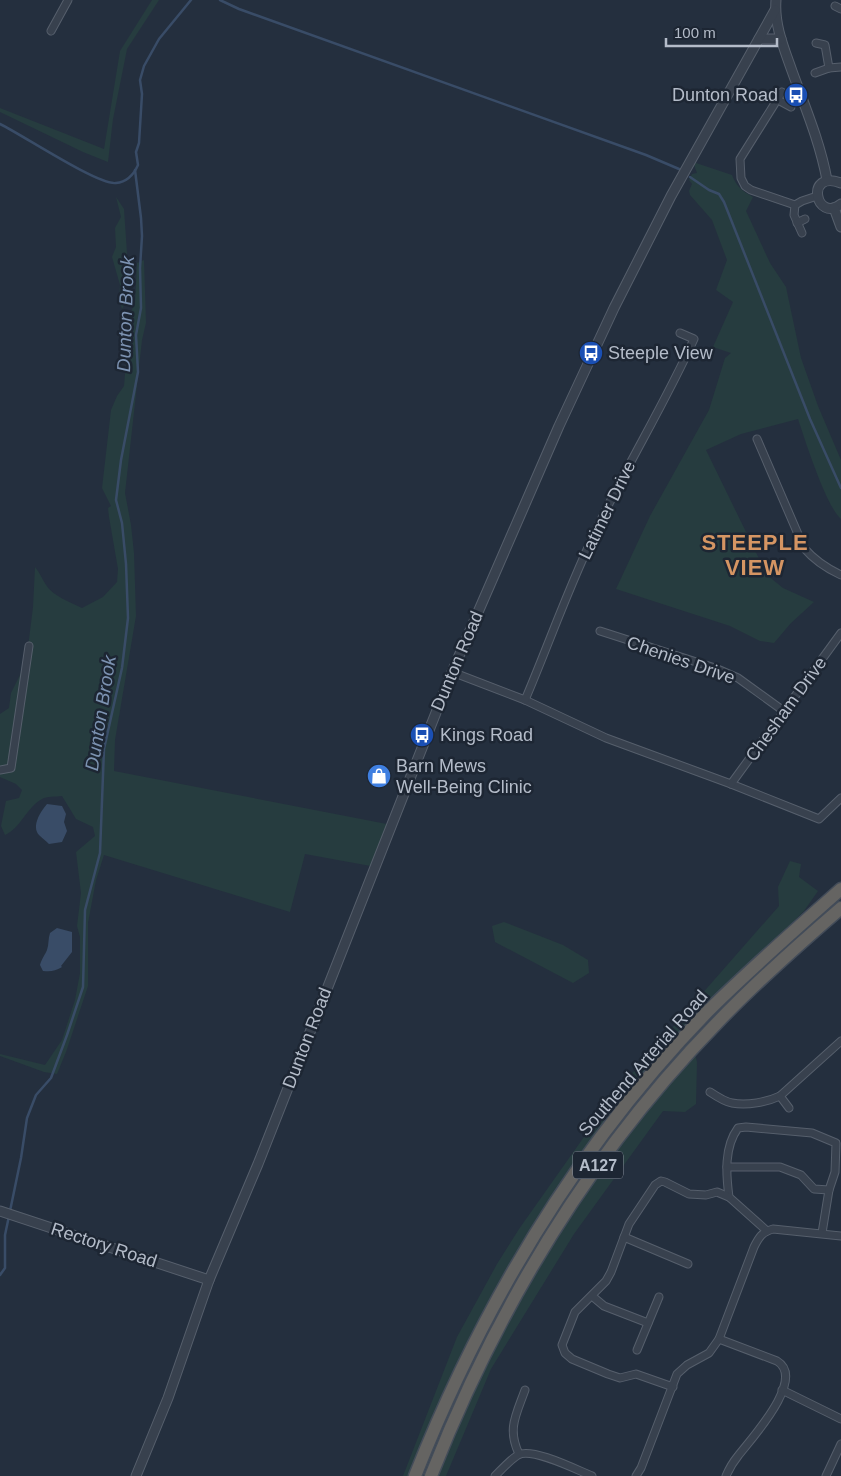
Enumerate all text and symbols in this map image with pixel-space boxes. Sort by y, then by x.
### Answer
scale bar [666,15,777,47]
text: 100 m [674,24,716,41]
bus stop icon: Dunton Road [783,82,809,108]
place label: Dunton Road [672,85,778,105]
water label: Dunton Brook [113,254,138,372]
bus stop icon: Steeple View [578,340,604,366]
place label: Steeple View [608,343,714,363]
street label: Latimer Drive [575,458,639,562]
district label: STEEPLE VIEW [701,530,809,580]
street label: Dunton Road [427,608,487,714]
street label: Chenies Drive [624,632,738,688]
water label: Dunton Brook [81,653,120,772]
street label: Chesham Drive [741,653,831,765]
bus stop icon: Kings Road [409,722,435,748]
place label: Kings Road [440,725,533,745]
place label: Barn Mews Well-Being Clinic [396,756,532,797]
shop icon: Barn Mews Well-Being Clinic [366,763,392,789]
street label: Dunton Road [279,985,335,1091]
street label: Southend Arterial Road [574,986,712,1140]
road number: A127 [573,1152,623,1178]
street label: Rectory Road [49,1218,159,1272]

